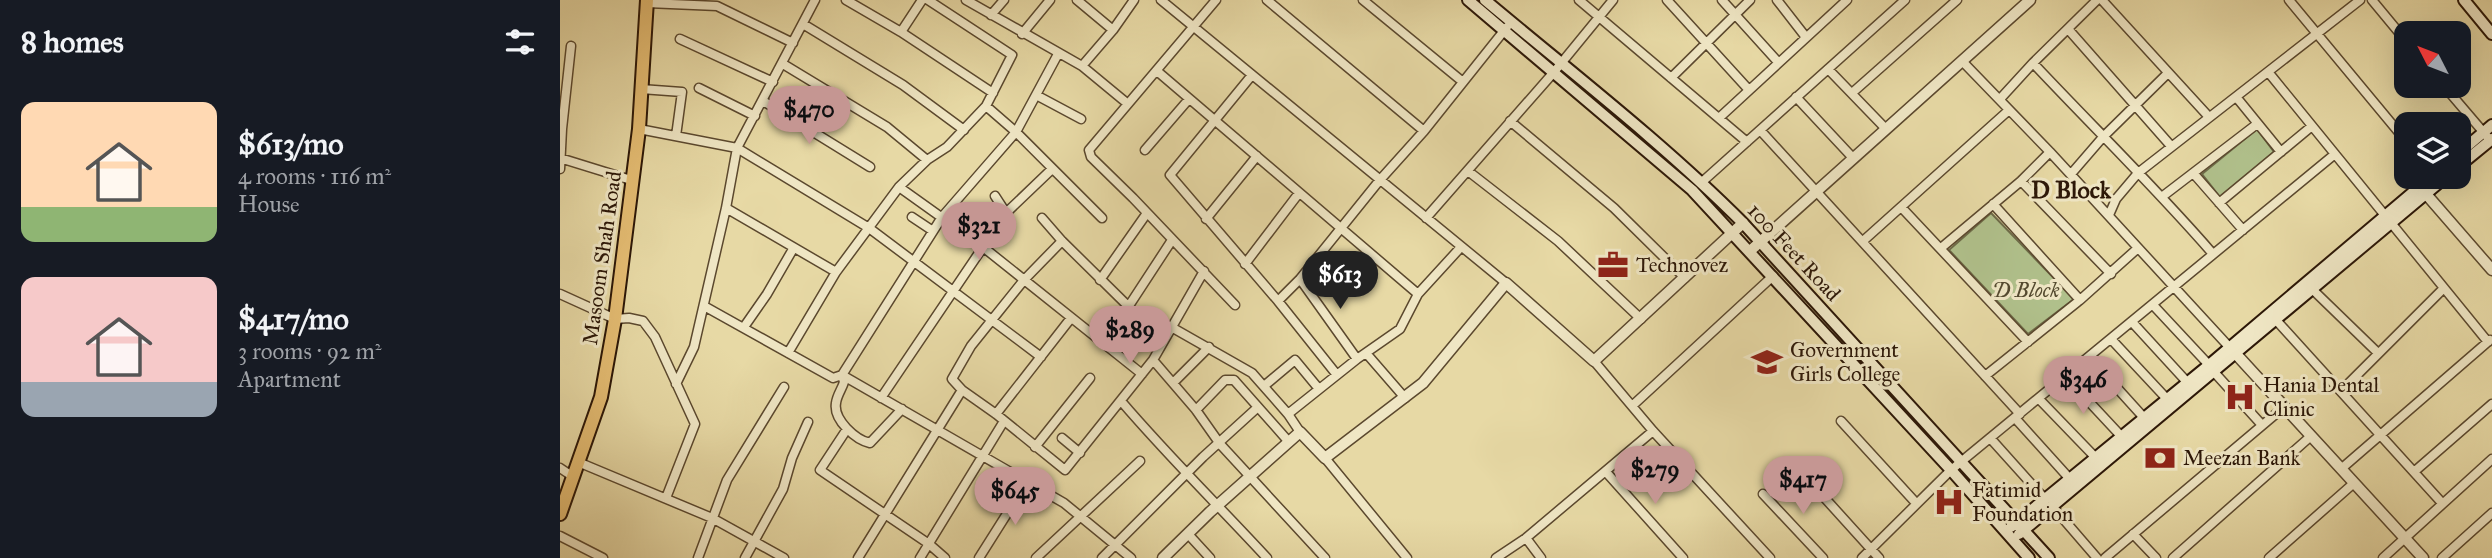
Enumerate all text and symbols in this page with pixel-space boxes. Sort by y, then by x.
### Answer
north arrow [2394,21,2471,98]
map controls [2394,21,2471,189]
icon: filters [501,23,539,61]
text: 8 homes [21,24,124,60]
pin: $470 [768,86,850,146]
text: $470 [783,95,835,123]
button: layers [2394,112,2471,189]
text: $613/mo [238,126,344,162]
icon: home [77,130,161,214]
text: 4 rooms · 116 m² [238,162,391,190]
street label: Masoom Shah Road [577,169,627,347]
district label: D Block [2031,175,2112,205]
text: House [238,190,300,218]
street label: 100 Feet Road [1742,198,1846,307]
pin: $321 [938,202,1020,262]
text: $321 [957,211,1001,239]
office icon: Technovez [1596,248,1630,282]
pin: $613 [1299,252,1381,311]
place label: Technovez [1636,252,1728,278]
text: $613 [1318,260,1362,288]
park label: D Block [1992,277,2060,303]
text: $417/mo [238,301,349,337]
icon: home [77,305,161,389]
pin: $289 [1089,306,1171,366]
text: $289 [1105,315,1155,343]
text: 3 rooms · 92 m² [238,337,381,365]
place label: Government Girls College [1790,337,1901,387]
school or university icon: Government Girls College [1750,345,1784,379]
pin: $346 [2042,356,2124,416]
text: Apartment [238,365,341,393]
text: $346 [2059,365,2107,393]
place label: Hania Dental Clinic [2263,372,2379,422]
hospital icon: Hania Dental Clinic [2223,380,2257,414]
bank icon: Meezan Bank [2143,441,2177,475]
place label: Meezan Bank [2183,445,2301,471]
pin: $279 [1614,447,1696,506]
text: $279 [1630,455,1680,483]
pin: $417 [1762,456,1844,516]
text: $417 [1779,465,1827,493]
pin: $645 [974,468,1056,527]
text: $645 [990,476,1040,504]
place label: Fatimid Foundation [1972,477,2073,527]
hospital icon: Fatimid Foundation [1932,485,1966,519]

